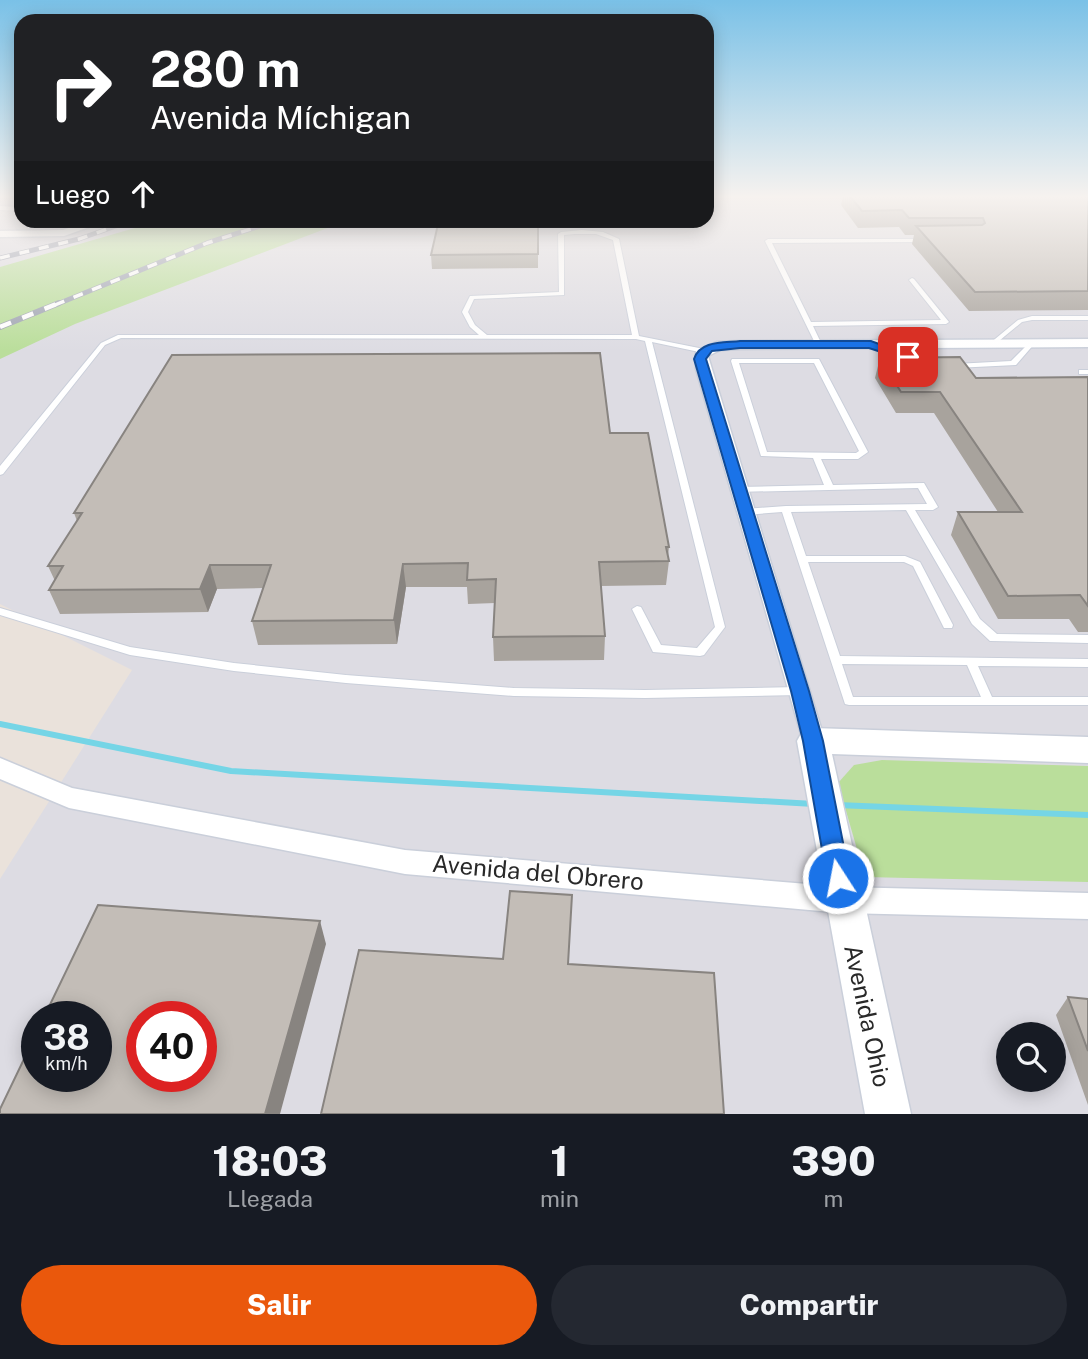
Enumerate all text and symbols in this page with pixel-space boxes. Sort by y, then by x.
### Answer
text: 280 m [150,40,300,98]
icon: right [35,42,126,133]
text: Avenida Míchigan [150,99,411,136]
icon: ahead [124,175,162,213]
text: Luego [35,179,110,210]
pin [878,327,938,387]
icon: arrive [889,338,927,376]
position arrow [801,841,875,915]
street label: Avenida del Obrero [431,849,645,895]
street label: Avenida Ohio [839,942,897,1090]
speed limit sign: 40 [126,1001,217,1092]
text: 38 [43,1017,90,1058]
map controls [996,1022,1066,1092]
button: search [996,1022,1066,1092]
text: km/h [45,1053,88,1074]
text: 18:03 [212,1136,328,1185]
text: 1 [550,1136,569,1185]
text: 390 [791,1136,876,1185]
text: Llegada [227,1185,313,1212]
text: min [540,1185,579,1212]
text: m [824,1185,843,1212]
button: Salir [21,1265,537,1345]
button: Compartir [551,1265,1067,1345]

